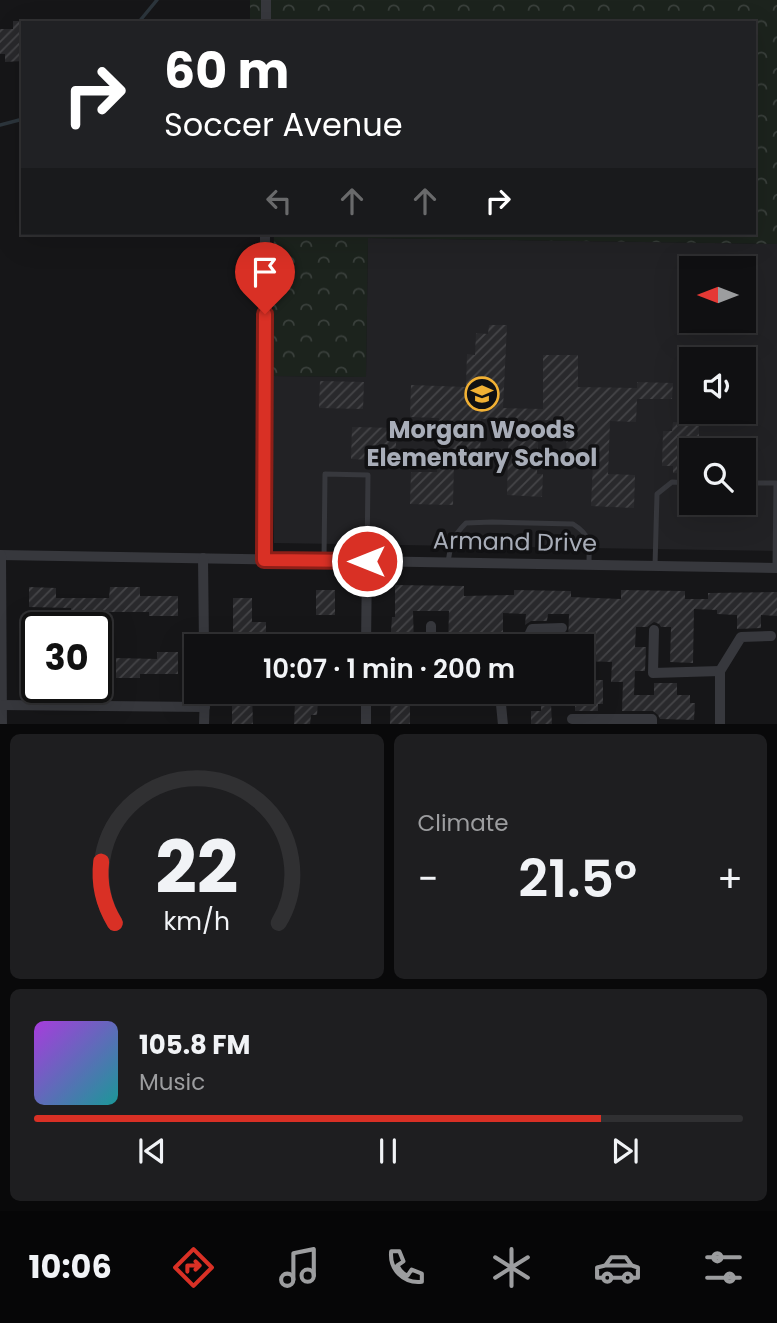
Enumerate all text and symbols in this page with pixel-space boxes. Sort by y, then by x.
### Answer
text: 60 m [164,37,289,105]
icon: right [49,49,140,140]
text: Soccer Avenue [164,102,403,147]
icon: left [260,182,298,220]
icon: ahead [333,182,371,220]
icon: ahead [406,182,444,220]
icon: right [479,182,517,220]
pin [235,242,295,314]
icon: arrive [246,253,284,291]
north arrow [679,256,756,332]
map controls [679,256,756,515]
button: sound [679,347,756,424]
school or university icon: Morgan Woods Elementary School [463,375,501,413]
place label: Morgan Woods Elementary School [367,413,597,474]
button: search [679,438,756,515]
position arrow [330,524,404,598]
street label: Armand Drive [433,524,597,559]
speed limit sign: 30 [21,612,112,703]
text: 10:07 · 1 min · 200 m [263,651,515,687]
text: Climate [418,807,508,839]
text: 22 [155,817,238,918]
text: 21.5° [518,842,637,915]
text: − [418,852,438,905]
text: + [717,852,743,905]
text: km/h [163,903,230,938]
text: 105.8 FM [139,1027,250,1063]
text: Music [139,1066,205,1098]
icon: previous [133,1132,171,1170]
icon: pause [369,1132,407,1170]
icon: next [606,1132,644,1170]
icon: directions [169,1243,218,1292]
icon: music [275,1243,324,1292]
icon: phone [381,1243,430,1292]
icon: climate [487,1243,536,1292]
icon: car [593,1243,642,1292]
icon: filters [699,1243,748,1292]
text: 10:06 [29,1244,112,1289]

